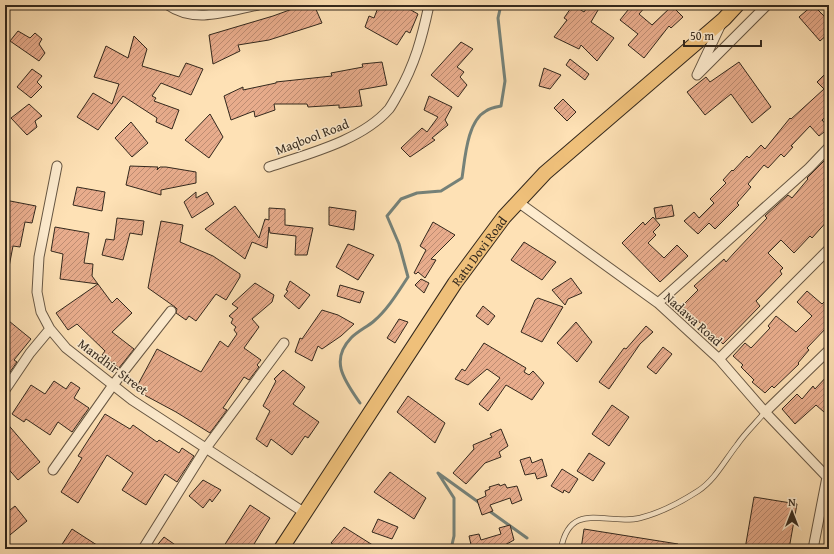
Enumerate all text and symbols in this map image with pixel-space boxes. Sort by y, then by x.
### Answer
scale bar [684,22,761,48]
text: 50 m [690,27,714,44]
street label: Maqbool Road [272,114,352,160]
street label: Ratu Dovi Road [447,212,511,290]
street label: Nadawa Road [660,288,726,350]
street label: Mandhir Street [74,334,152,400]
north arrow [772,492,812,532]
text: N [788,494,796,510]

